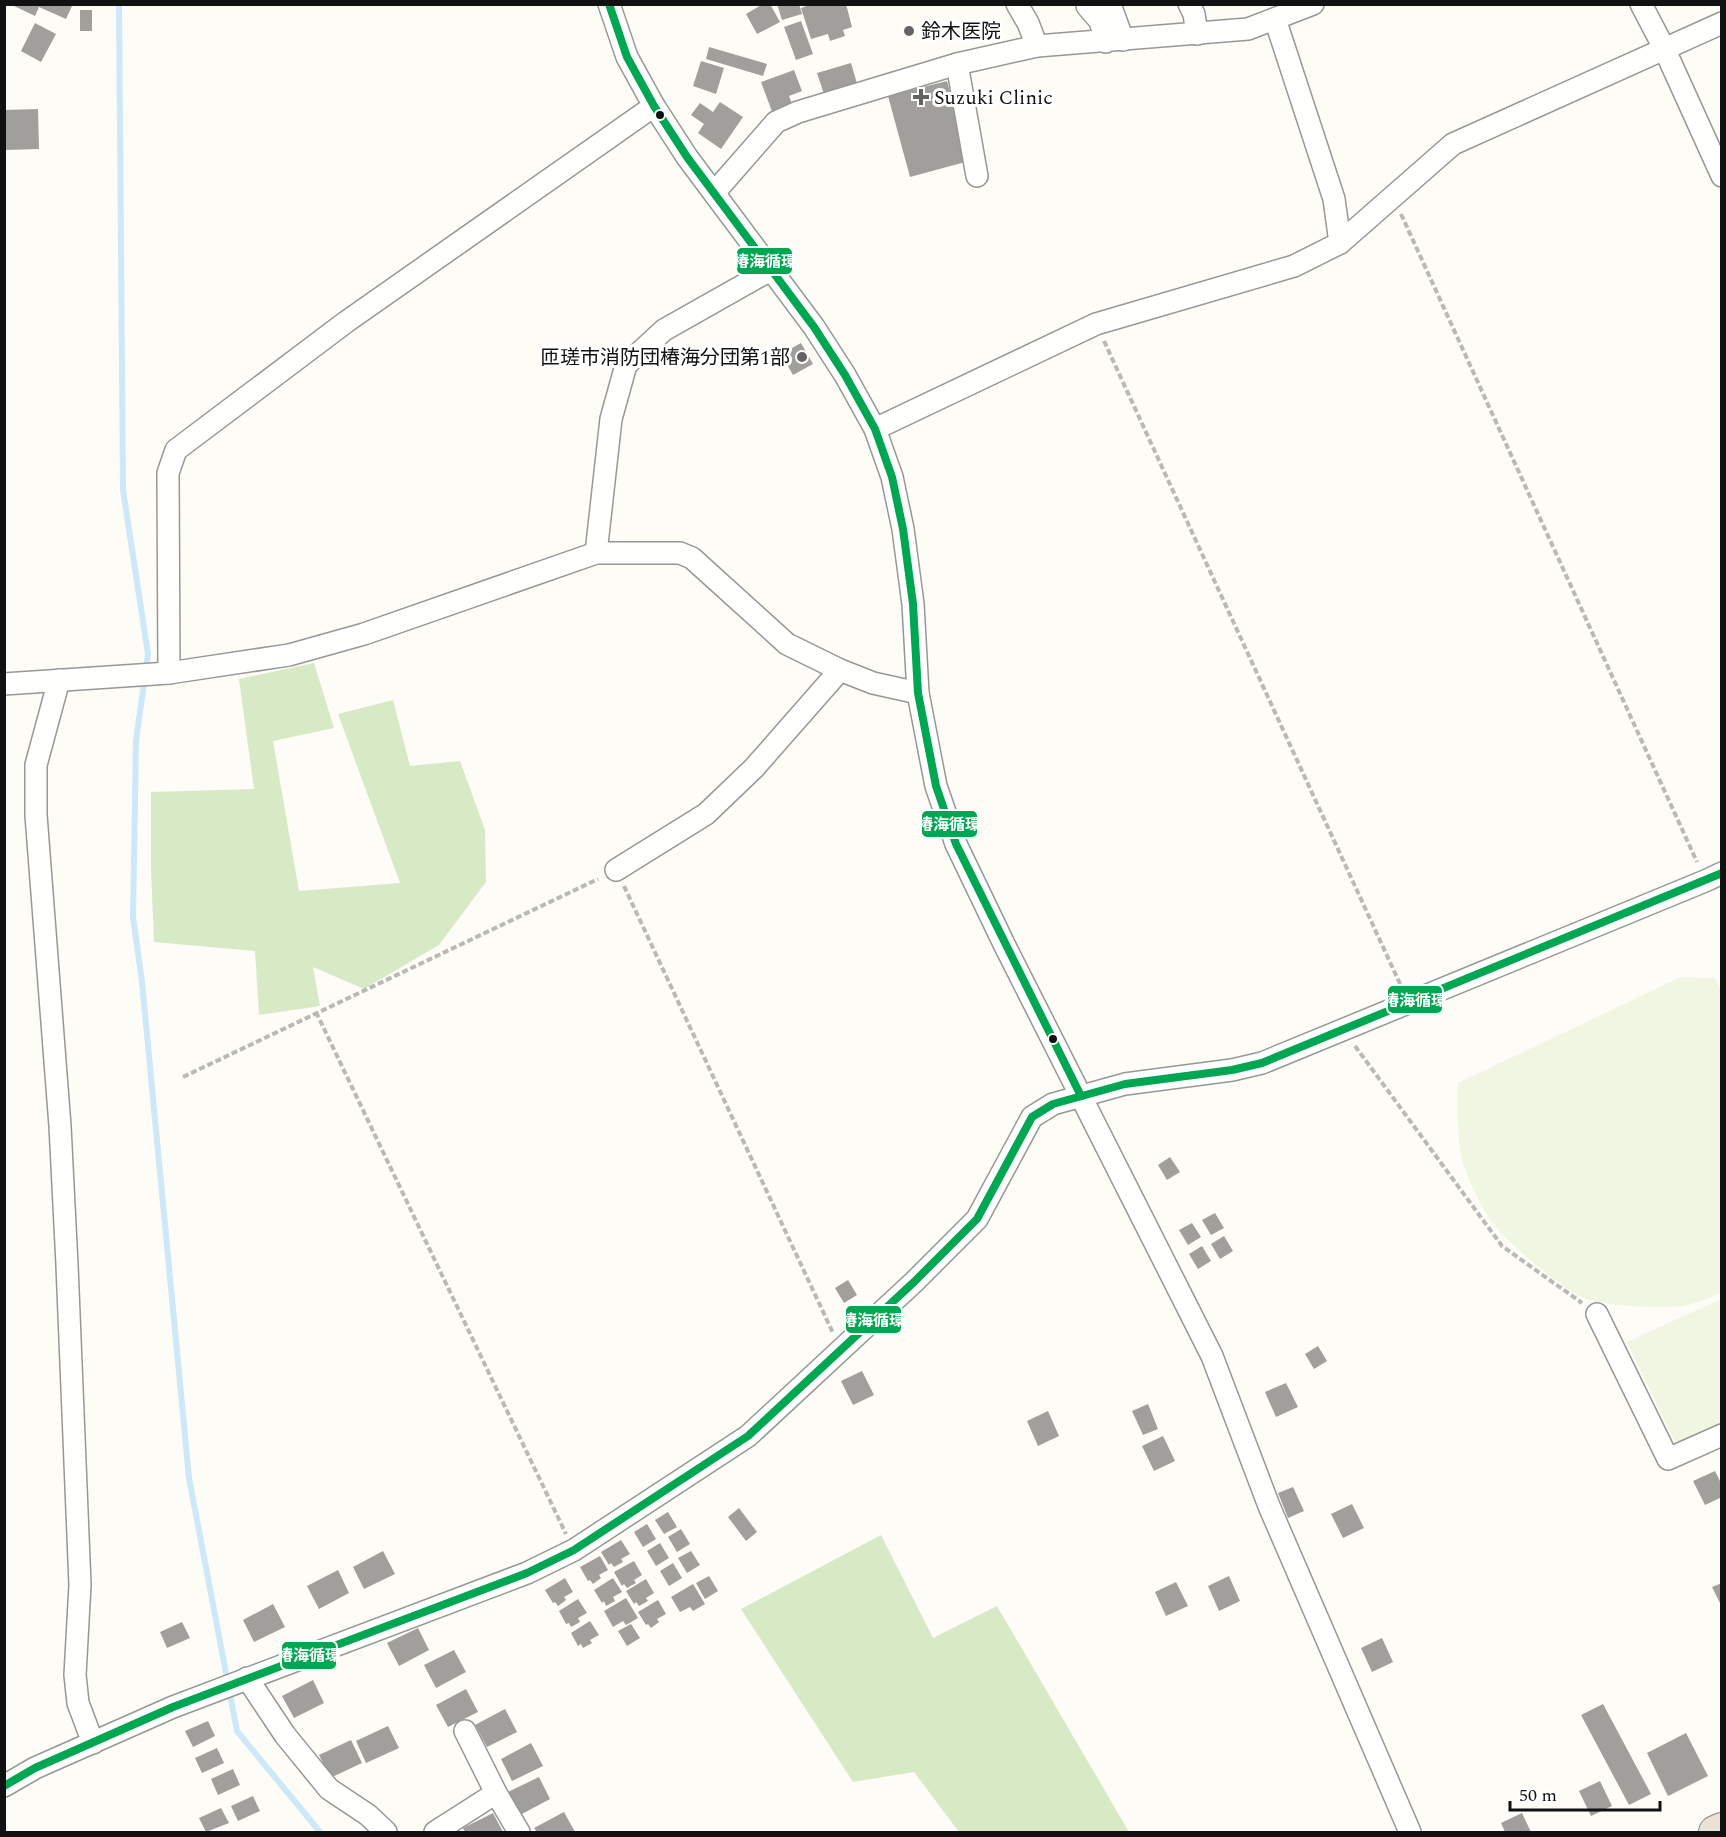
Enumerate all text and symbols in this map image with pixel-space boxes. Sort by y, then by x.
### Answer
place label: 鈴木医院 [921,17,1001,47]
marker: 鈴木医院 [902,24,916,38]
place label: Suzuki Clinic [934,83,1053,113]
marker: Suzuki Clinic [912,88,930,106]
unlabelled marker [654,109,666,121]
line badge: 椿海循環 [736,247,793,275]
text: 椿海循環 [733,250,797,274]
place label: 匝瑳市消防団椿海分団第1部 [540,343,790,373]
marker: 匝瑳市消防団椿海分団第1部 [795,350,809,364]
line badge: 椿海循環 [921,810,978,838]
text: 椿海循環 [917,813,981,837]
line badge: 椿海循環 [1387,985,1443,1014]
text: 椿海循環 [1383,989,1447,1013]
unlabelled marker [1047,1033,1059,1045]
line badge: 椿海循環 [845,1305,902,1334]
text: 椿海循環 [841,1309,905,1333]
line badge: 椿海循環 [281,1641,337,1670]
text: 椿海循環 [277,1644,341,1668]
scale bar [1510,1774,1660,1812]
text: 50 m [1519,1782,1557,1809]

